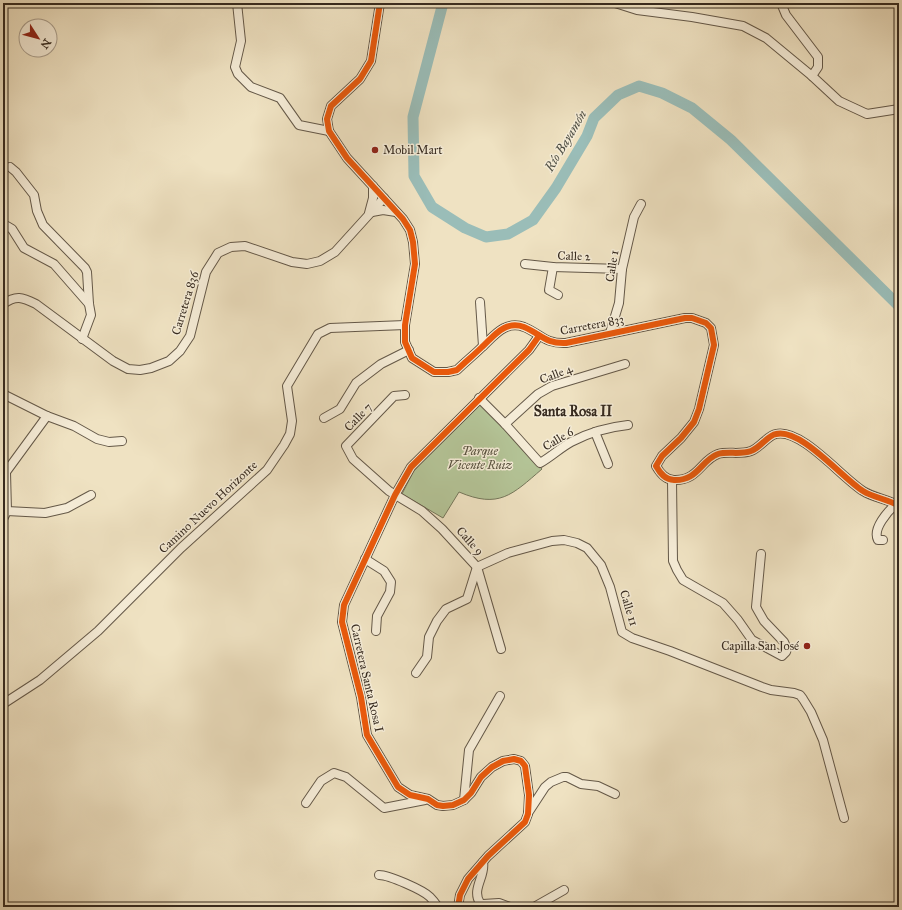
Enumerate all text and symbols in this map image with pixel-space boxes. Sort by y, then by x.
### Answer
north arrow [18,18,58,58]
text: N [37,36,54,52]
water label: Río Bayamón [541,107,591,175]
place label: Mobil Mart [383,143,443,157]
marker: Mobil Mart [370,145,380,155]
street label: Calle 2 [557,248,591,264]
street label: Calle 1 [603,249,621,283]
street label: Carretera 836 [169,269,202,337]
street label: Carretera 833 [559,312,625,338]
street label: Calle 4 [538,361,575,387]
street label: Calle 7 [341,400,375,434]
district label: Santa Rosa II [534,403,612,420]
street label: Calle 6 [540,424,577,454]
park label: Parque Vicente Ruiz [448,444,512,472]
street label: Camino Nuevo Horizonte [156,458,260,556]
street label: Calle 9 [454,524,486,558]
street label: Calle 11 [617,588,641,628]
street label: Carretera Santa Rosa I [348,623,386,733]
place label: Capilla San José [721,639,799,654]
marker: Capilla San José [802,641,812,651]

